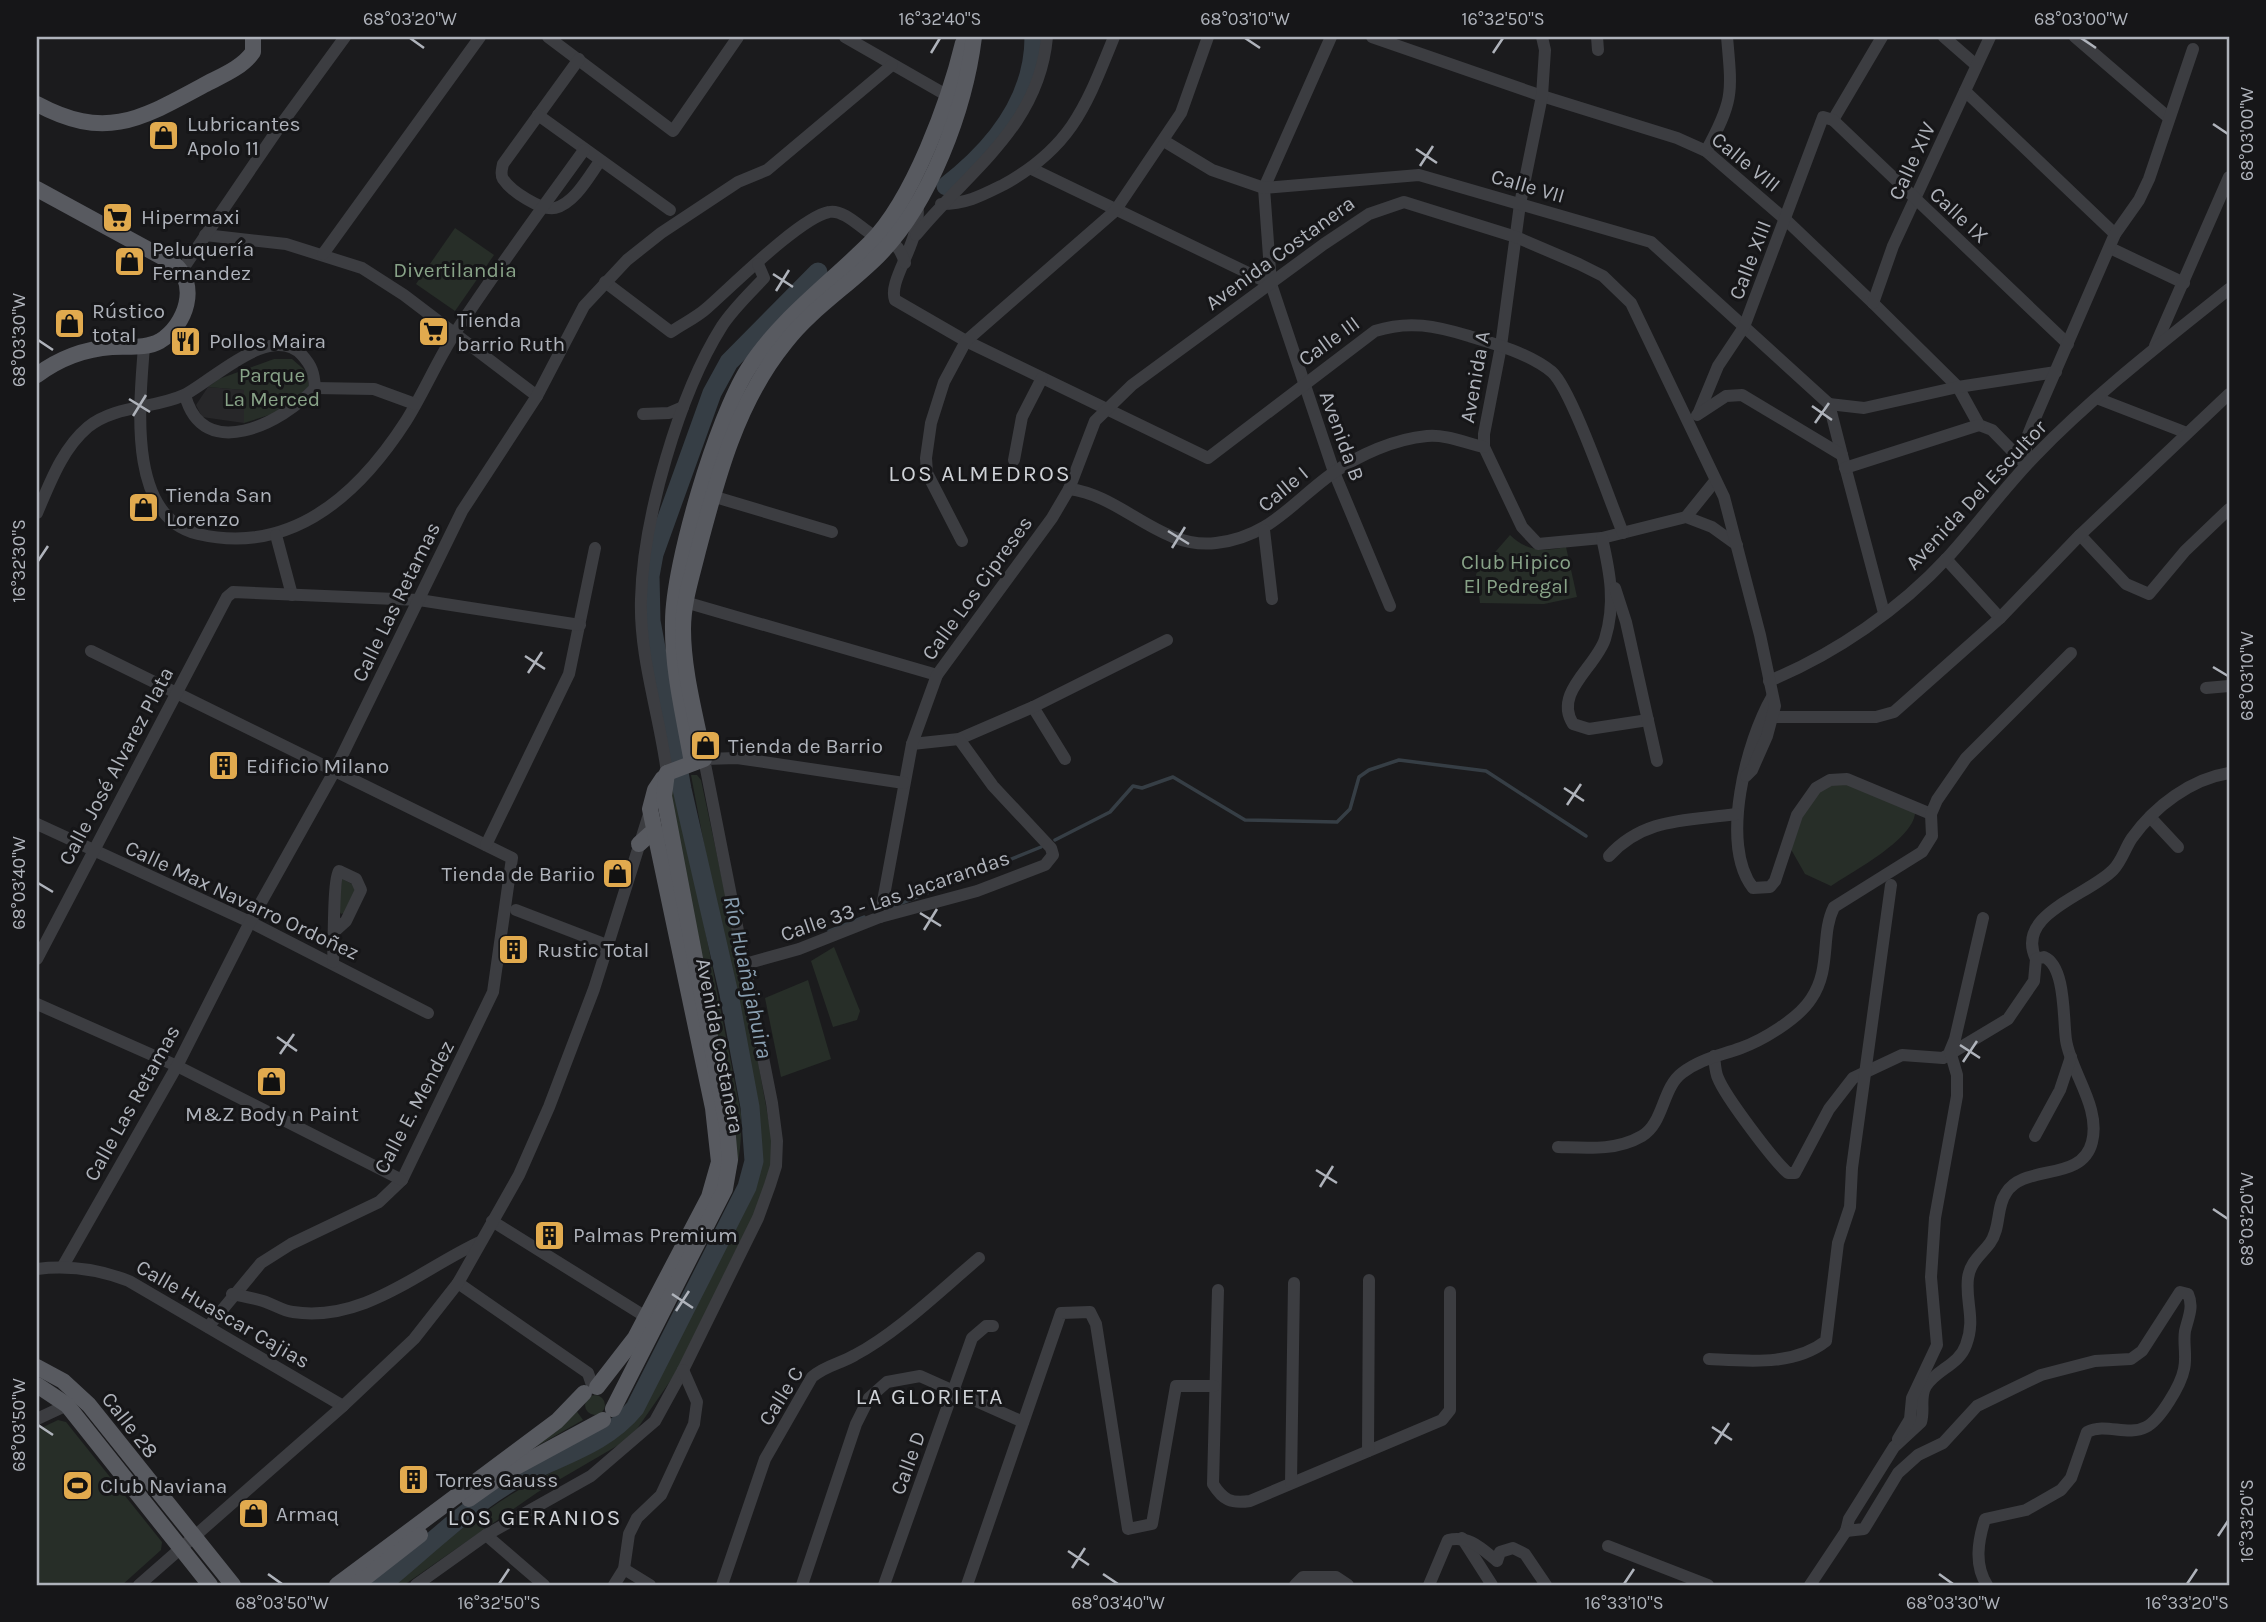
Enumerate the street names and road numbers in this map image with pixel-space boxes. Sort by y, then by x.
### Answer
street label: Calle XIV [1884,118,1941,204]
street label: Calle VIII [1707,127,1785,197]
street label: Calle VII [1488,164,1568,208]
street label: Calle IX [1925,182,1993,248]
street label: Avenida Costanera [1201,191,1359,315]
street label: Calle XIII [1724,217,1776,303]
street label: Calle III [1294,311,1364,371]
street label: Avenida A [1455,329,1495,425]
street label: Avenida B [1315,388,1369,484]
street label: Avenida Del Escultor [1901,415,2052,575]
street label: Calle I [1253,461,1313,517]
street label: Calle Los Cipreses [917,511,1037,665]
street label: Calle Las Retamas [347,518,445,686]
street label: Calle José Alvarez Plata [54,663,178,869]
street label: Calle Max Navarro Ordoñez [121,835,363,965]
street label: Calle 33 - Las Jacarandas [777,845,1013,947]
street label: Avenida Costanera [691,956,749,1136]
street label: Calle Las Retamas [79,1021,185,1185]
street label: Calle E. Mendez [369,1036,459,1178]
street label: Calle Huascar Cajias [132,1255,314,1373]
street label: Calle C [754,1362,808,1430]
street label: Calle 28 [97,1387,163,1463]
street label: Calle D [885,1428,931,1498]

